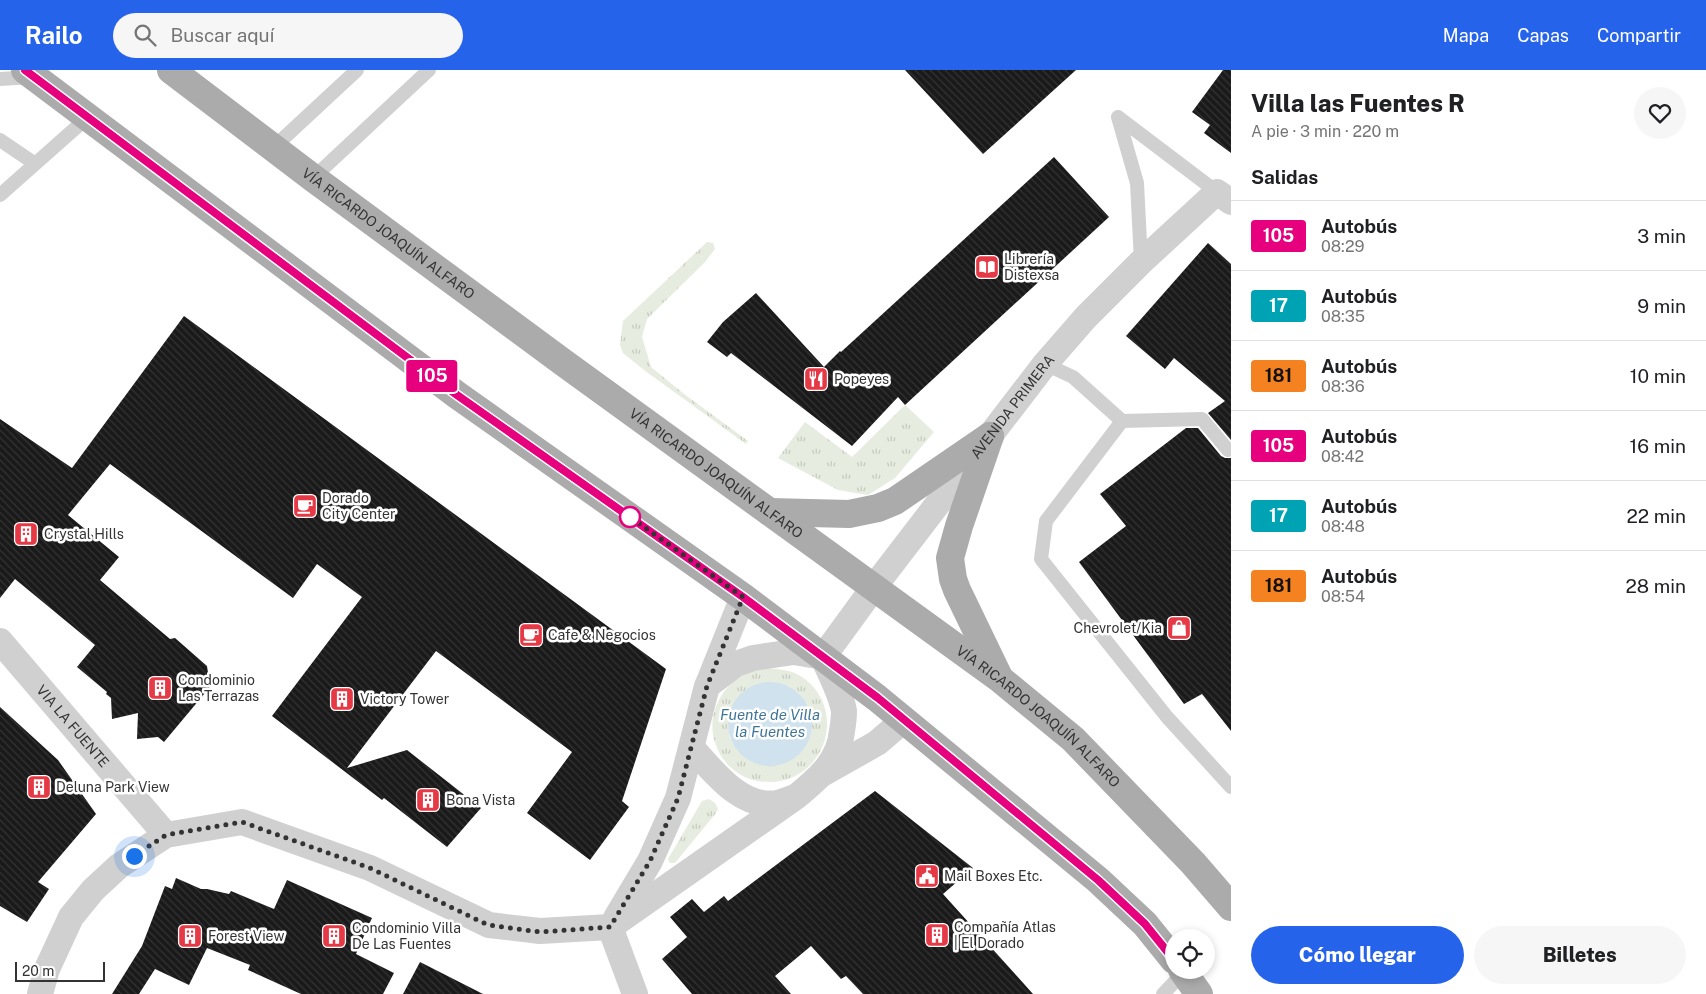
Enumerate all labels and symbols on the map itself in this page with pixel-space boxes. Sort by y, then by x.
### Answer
street label: VÍA RICARDO JOAQUÍN ALFARO [299,165,478,302]
place label: Librería Distexsa [1004,251,1059,283]
library icon: Librería Distexsa [974,254,1000,280]
street label: AVENIDA PRIMERA [967,351,1057,462]
line badge: 105 [403,360,461,392]
restaurant icon: Popeyes [803,366,829,392]
place label: Popeyes [834,371,889,387]
street label: VÍA RICARDO JOAQUÍN ALFARO [626,405,806,541]
place label: Dorado City Center [322,490,395,522]
cafe icon: Dorado City Center [292,493,318,519]
unlabelled marker [619,506,641,528]
building icon: Crystal Hills [13,521,39,547]
place label: Crystal Hills [44,526,124,542]
shop icon: Chevrolet/Kia [1166,615,1192,641]
place label: Chevrolet/Kia [1074,620,1162,636]
cafe icon: Cafe & Negocios [518,622,544,648]
place label: Cafe & Negocios [548,627,656,643]
street label: VÍA RICARDO JOAQUÍN ALFARO [953,642,1123,791]
place label: Condominio Las Terrazas [178,672,259,704]
building icon: Condominio Las Terrazas [147,675,173,701]
street label: VIA LA FUENTE [33,682,112,770]
building icon: Victory Tower [329,686,355,712]
place label: Victory Tower [360,691,449,707]
water label: Fuente de Villa la Fuentes [720,706,820,740]
building icon: Deluna Park View [26,774,52,800]
place label: Deluna Park View [56,779,170,795]
building icon: Bona Vista [415,787,441,813]
place label: Bona Vista [446,792,515,808]
your location [122,844,147,869]
public building icon: Mail Boxes Etc. [914,863,940,889]
place label: Mail Boxes Etc. [944,868,1042,884]
place label: Compañía Atlas | El Dorado [954,919,1056,951]
place label: Condominio Villa De Las Fuentes [352,920,461,952]
building icon: Compañía Atlas | El Dorado [924,922,950,948]
building icon: Forest View [177,923,203,949]
building icon: Condominio Villa De Las Fuentes [321,923,347,949]
place label: Forest View [208,928,284,944]
scale bar [15,959,105,982]

